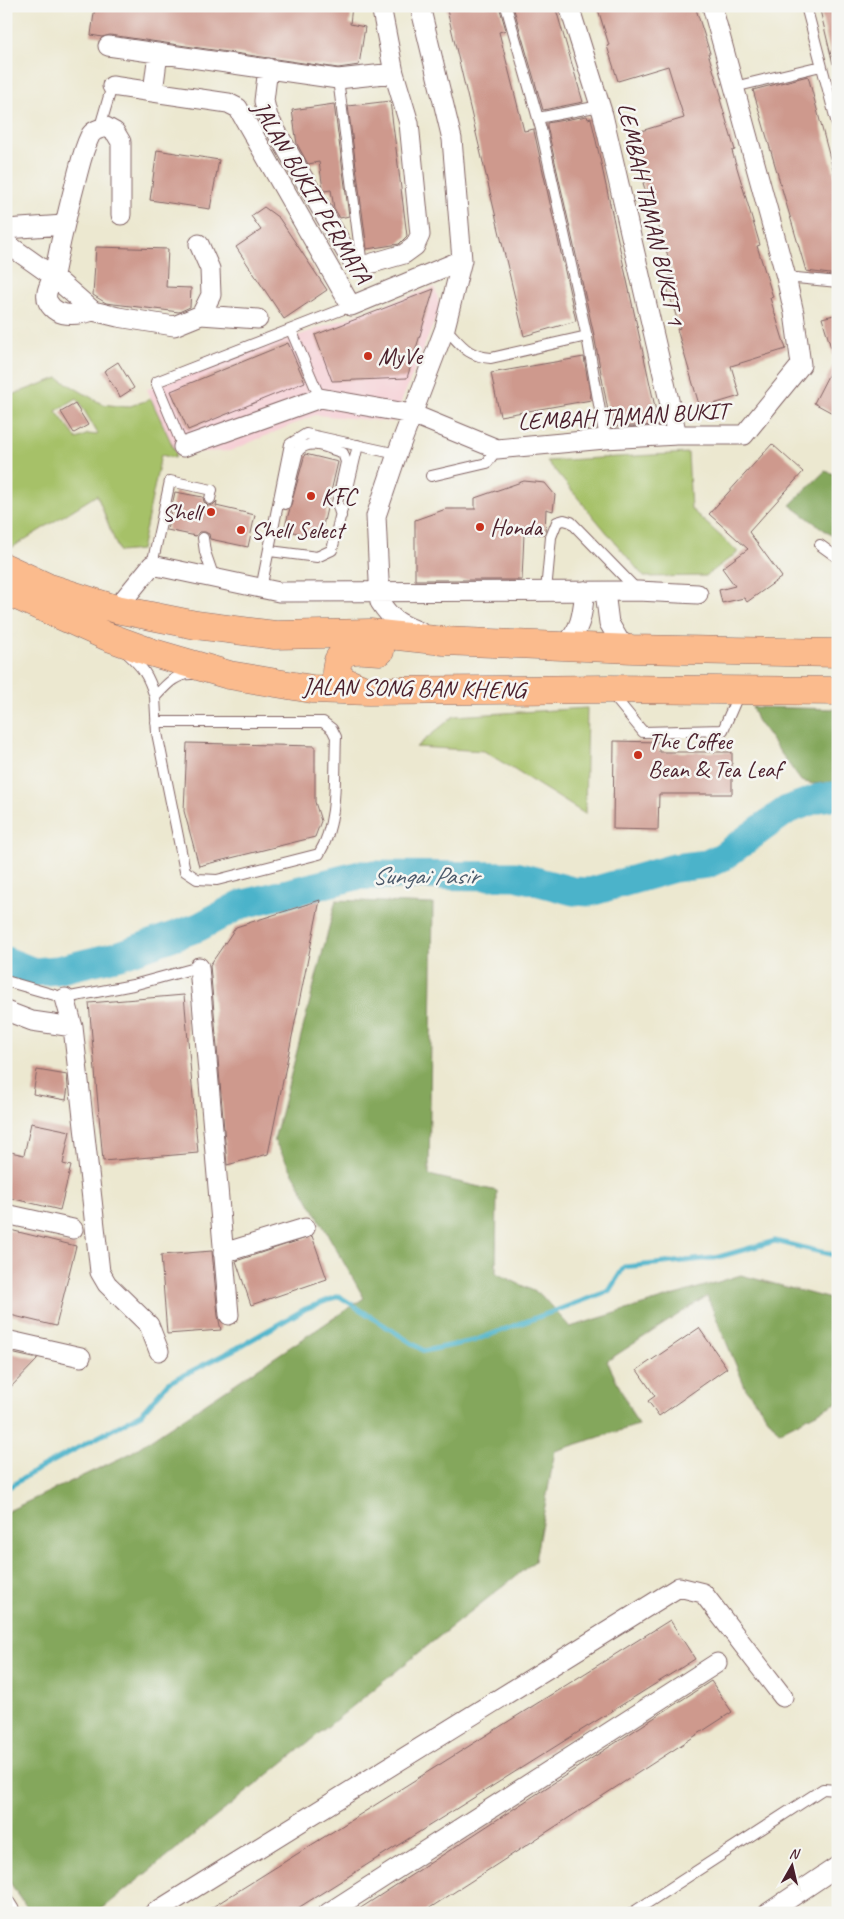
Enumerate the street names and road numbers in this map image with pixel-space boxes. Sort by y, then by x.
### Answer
street label: JALAN BUKIT PERMATA [245,94,379,290]
street label: LEMBAH TAMAN BUKIT 1 [611,100,691,329]
street label: LEMBAH TAMAN BUKIT [517,395,734,436]
street label: JALAN SONG BAN KHENG [302,671,528,705]

